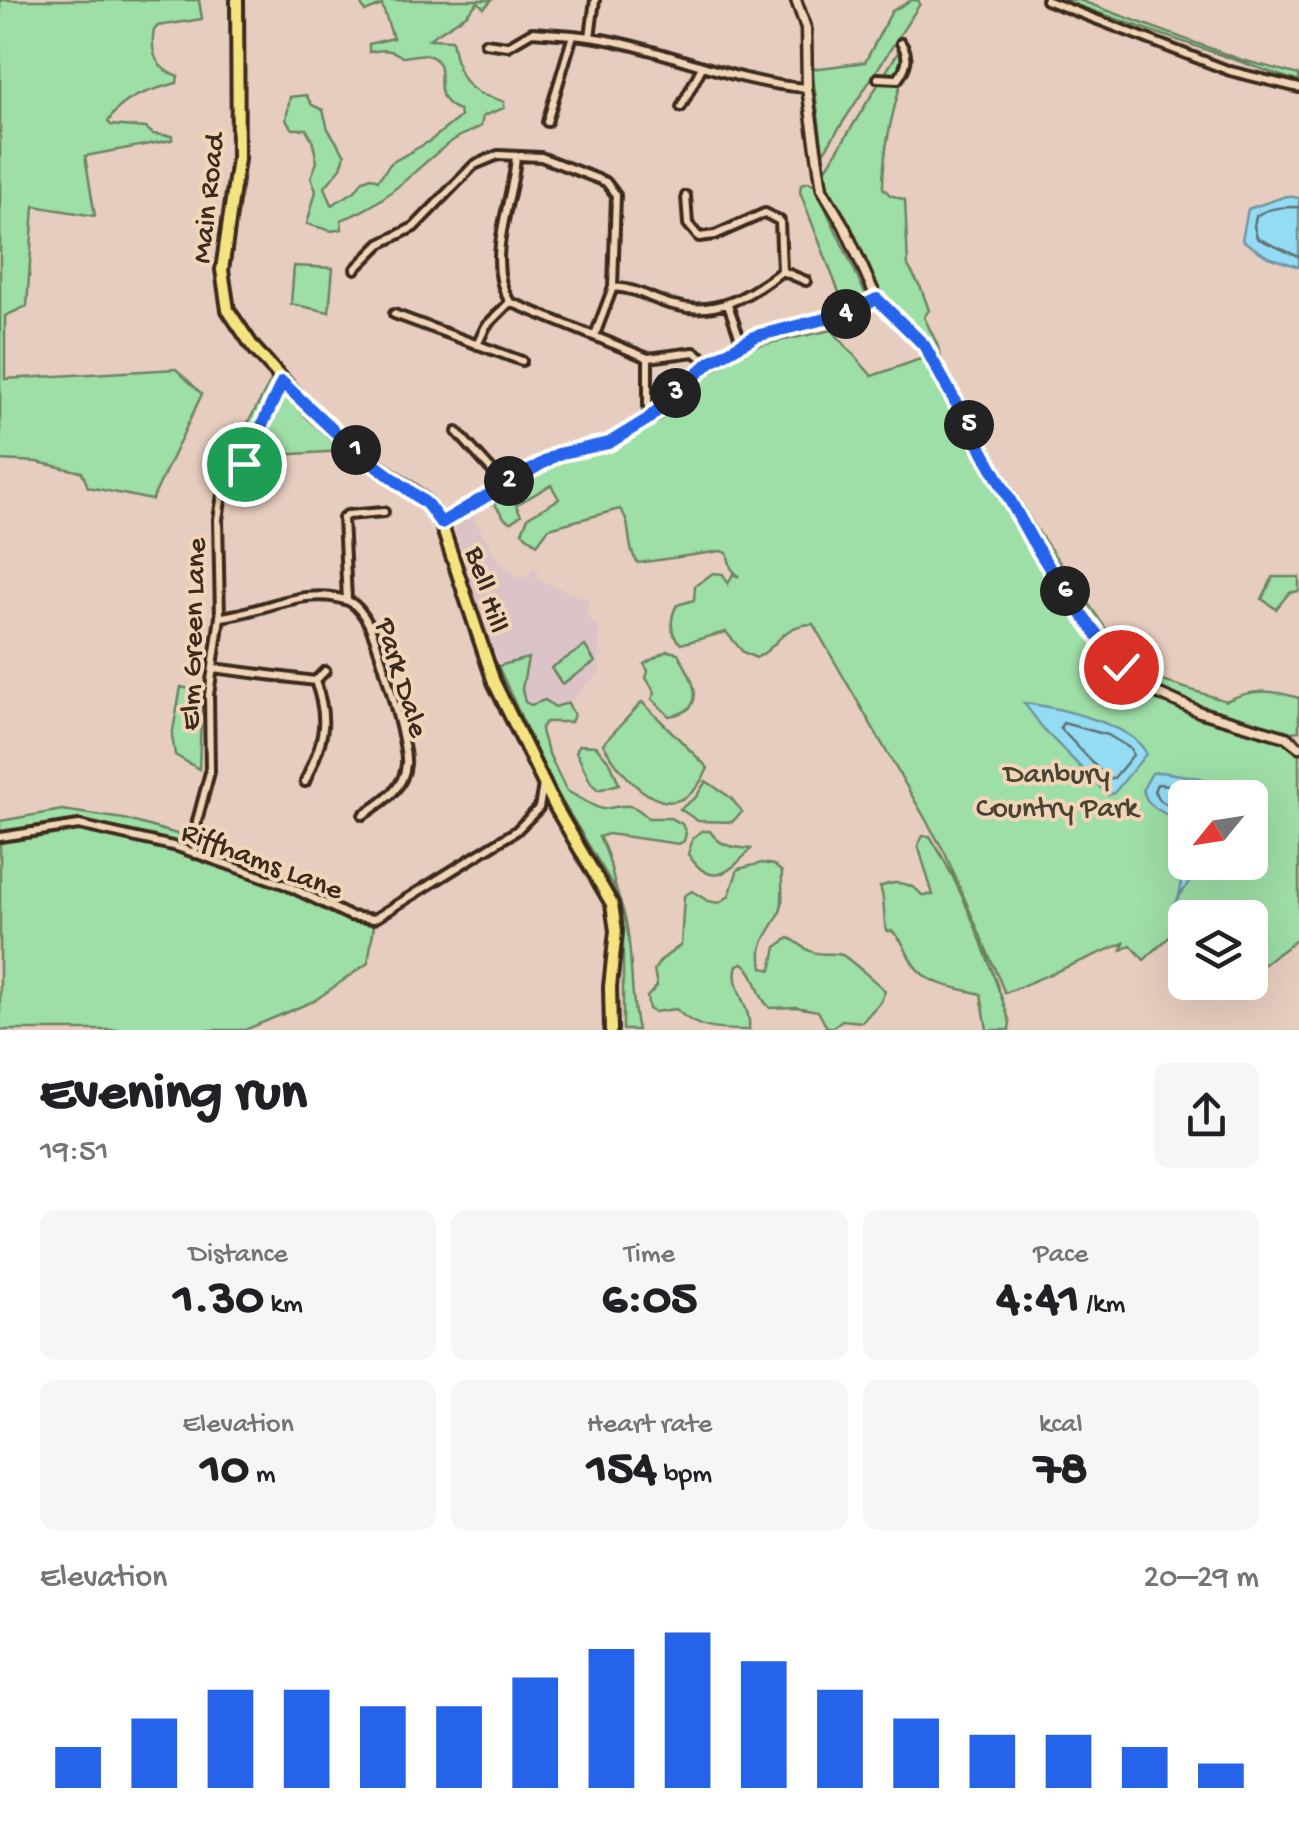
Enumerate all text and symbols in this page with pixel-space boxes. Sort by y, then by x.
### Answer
street label: Main Road [186,129,235,265]
pin: 4 [821,289,871,339]
text: 4 [839,297,853,330]
pin: 3 [651,368,701,418]
text: 3 [669,376,683,409]
pin: 5 [944,400,994,450]
text: 5 [962,408,976,441]
pin [202,422,287,507]
pin: 1 [331,425,381,475]
text: 1 [350,433,362,466]
icon: arrive [217,437,272,492]
pin: 2 [484,456,534,506]
text: 2 [502,464,516,497]
street label: Elm Green Lane [175,537,216,731]
street label: Bell Hill [455,542,514,638]
pin: 6 [1040,566,1090,616]
text: 6 [1058,574,1072,607]
street label: Park Dale [365,614,435,743]
pin [1079,625,1164,710]
icon: check [1094,640,1149,695]
park label: Danbury Country Park [976,759,1141,828]
north arrow [1168,780,1268,880]
map controls [1168,780,1268,1000]
street label: Riffhams Lane [176,816,348,910]
button: layers [1168,900,1268,1000]
button: share [1154,1063,1259,1168]
text: Evening run [40,1064,307,1128]
text: 19:51 [40,1134,109,1172]
text: Distance [189,1239,288,1272]
text: Time [624,1239,675,1272]
text: Pace [1033,1239,1088,1272]
text: 1.30 [174,1272,264,1331]
text: 6:05 [602,1272,697,1331]
text: 4:41 [996,1272,1080,1331]
text: km [264,1289,303,1322]
text: /km [1080,1289,1125,1322]
text: Elevation [183,1409,294,1442]
text: Heart rate [587,1409,712,1442]
text: kcal [1039,1409,1083,1442]
text: 10 [201,1442,249,1501]
text: 154 [587,1442,657,1501]
text: 78 [1034,1442,1088,1501]
text: m [249,1459,276,1492]
text: bpm [657,1459,712,1492]
text: Elevation [40,1560,167,1598]
text: 20–29 m [1144,1560,1259,1598]

